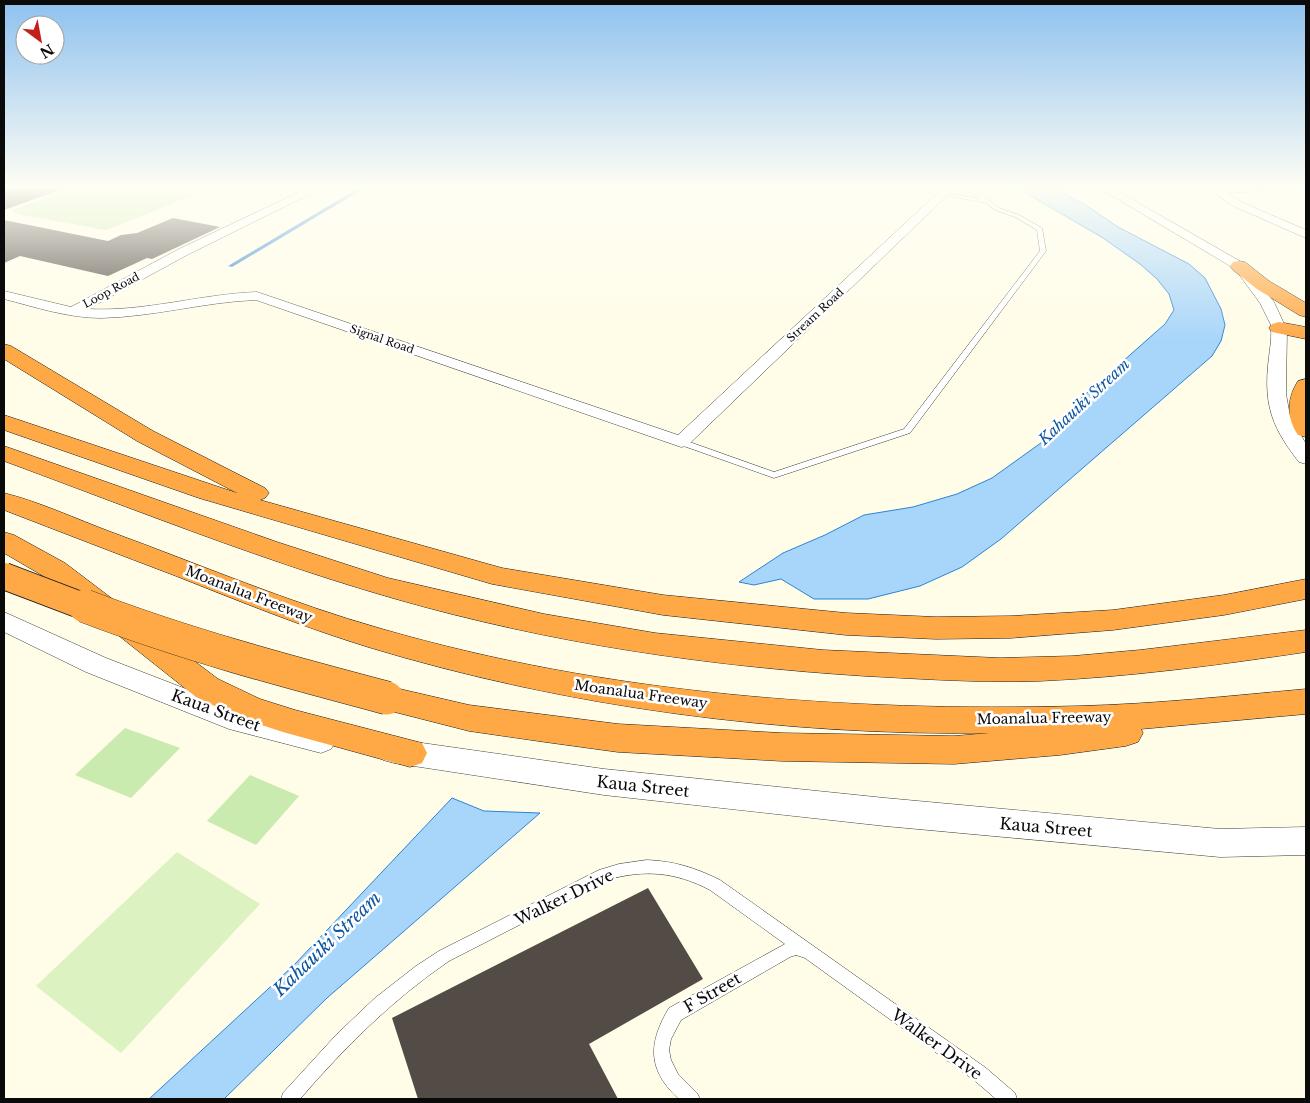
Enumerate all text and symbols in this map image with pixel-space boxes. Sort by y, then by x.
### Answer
north arrow [15,15,65,65]
text: N [37,40,57,62]
street label: Loop Road [80,269,142,311]
street label: Stream Road [784,285,847,345]
street label: Signal Road [348,321,417,357]
water label: Kahauiki Stream [1033,355,1133,449]
street label: Moanalua Freeway [183,561,315,627]
street label: Moanalua Freeway [573,676,709,712]
street label: Kaua Street [169,685,263,735]
street label: Moanalua Freeway [977,708,1111,728]
street label: Kaua Street [595,771,691,801]
street label: Kaua Street [999,813,1093,841]
street label: Walker Drive [510,864,617,930]
water label: Kahauiki Stream [268,887,386,1002]
street label: F Street [680,968,744,1016]
street label: Walker Drive [887,1004,986,1084]

